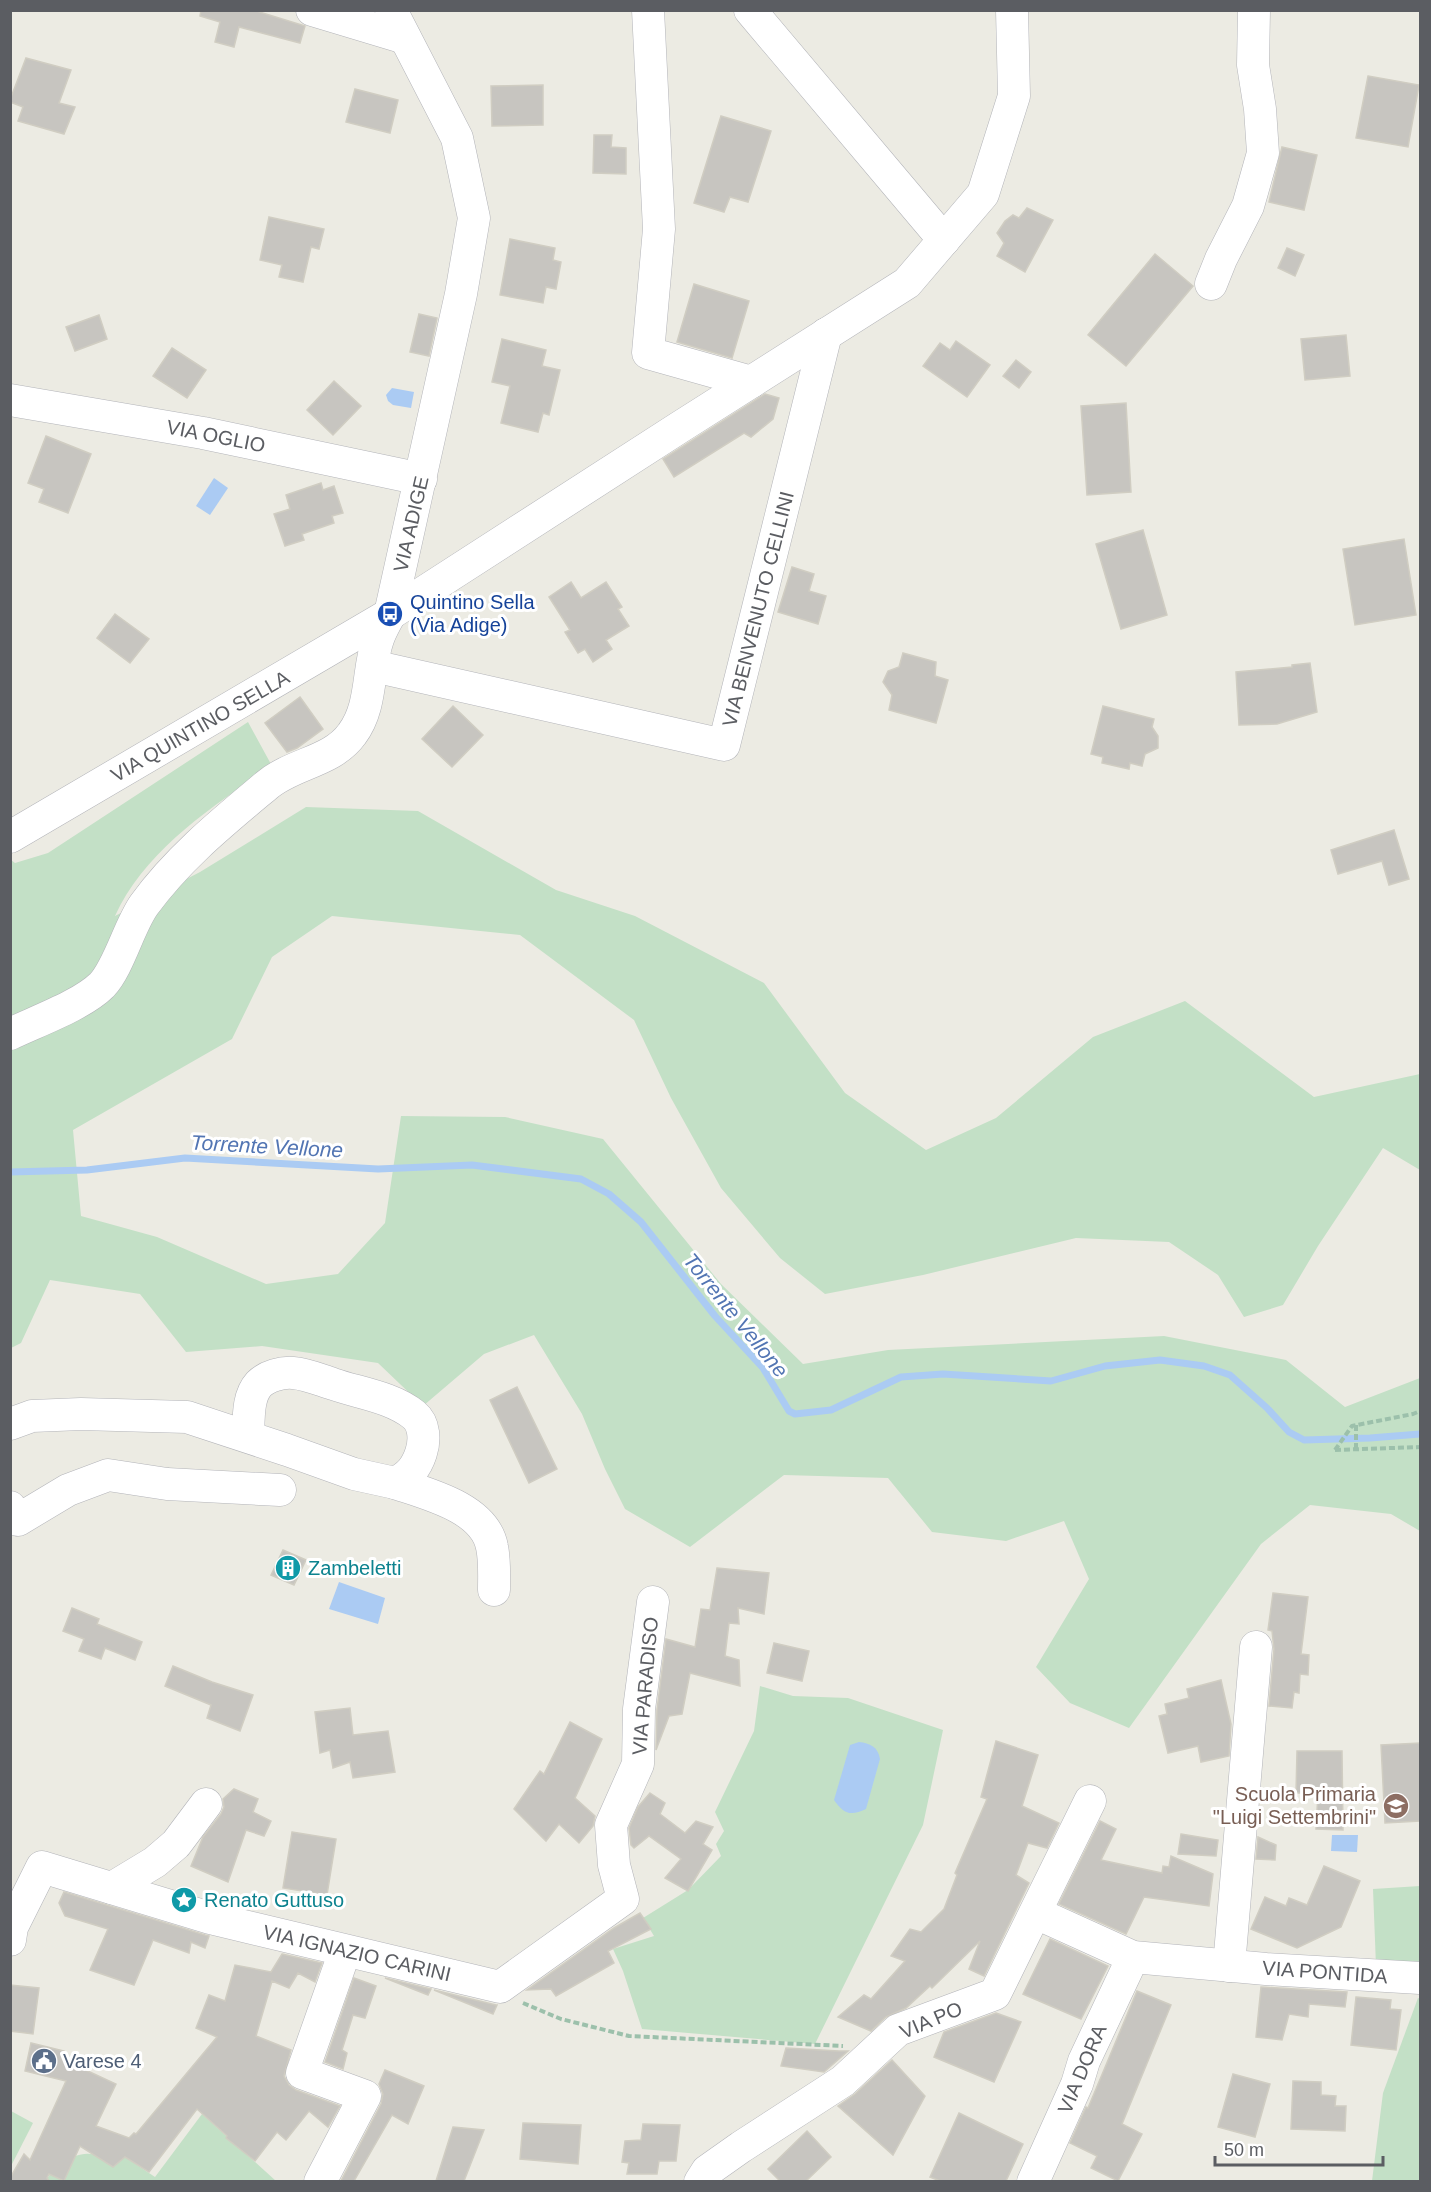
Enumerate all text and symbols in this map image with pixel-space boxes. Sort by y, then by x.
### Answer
street label: VIA OGLIO [165,416,267,456]
street label: VIA ADIGE [389,474,433,574]
street label: VIA BENVENUTO CELLINI [718,489,798,729]
place label: Quintino Sella (Via Adige) [410,591,535,636]
bus stop icon: Quintino Sella (Via Adige) [375,599,405,629]
street label: VIA QUINTINO SELLA [107,666,294,786]
water label: Torrente Vellone [190,1131,344,1161]
water label: Torrente Vellone [679,1248,793,1382]
building icon: Zambeletti [273,1553,303,1583]
place label: Zambeletti [308,1557,401,1579]
street label: VIA PARADISO [628,1616,662,1756]
place label: Scuola Primaria "Luigi Settembrini" [1213,1783,1377,1828]
school or university icon: Scuola Primaria "Luigi Settembrini" [1381,1791,1411,1821]
place icon: Renato Guttuso [169,1885,199,1915]
place label: Renato Guttuso [204,1889,344,1911]
street label: VIA IGNAZIO CARINI [261,1921,453,1985]
street label: VIA PONTIDA [1262,1957,1389,1987]
street label: VIA PO [897,1997,965,2043]
street label: VIA DORA [1053,2021,1111,2117]
public building icon: Varese 4 [29,2046,59,2076]
place label: Varese 4 [63,2050,142,2072]
scale bar [1215,2129,1383,2167]
text: 50 m [1224,2140,1264,2160]

